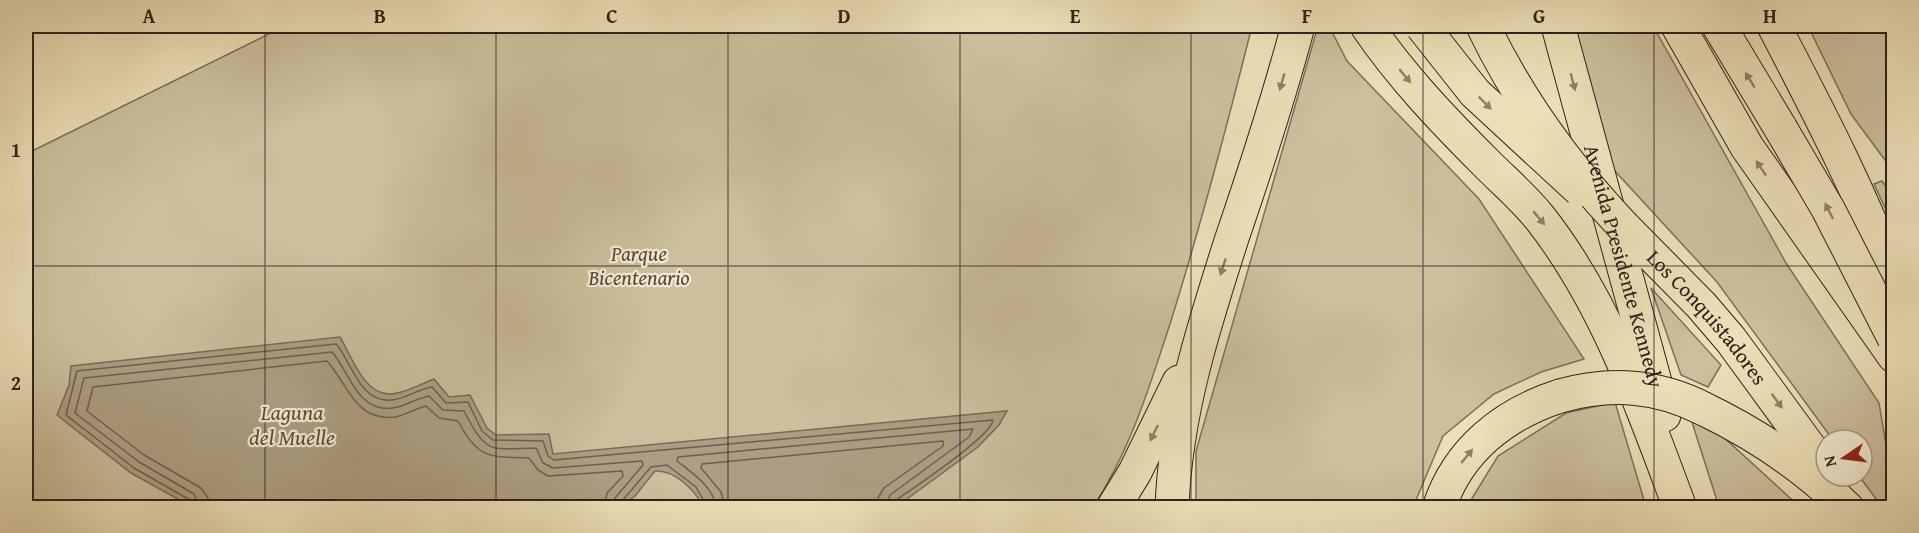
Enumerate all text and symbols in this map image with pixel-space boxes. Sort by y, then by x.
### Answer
text: A [143,1,156,30]
text: B [374,1,386,30]
text: C [606,1,618,30]
text: D [837,1,851,30]
text: E [1070,1,1081,30]
text: F [1302,1,1312,30]
text: G [1533,1,1545,30]
text: H [1763,1,1777,30]
one-way arrow [1399,68,1412,84]
one-way arrow [1745,72,1756,88]
one-way arrow [1277,73,1286,91]
one-way arrow [1569,73,1579,91]
one-way arrow [1477,96,1491,110]
text: 1 [11,135,21,164]
street label: Avenida Presidente Kennedy [1576,141,1672,392]
one-way arrow [1755,160,1767,176]
one-way arrow [1825,203,1834,220]
one-way arrow [1532,210,1545,225]
park label: Parque Bicentenario [587,238,690,293]
street label: Los Conquistadores [1640,243,1775,391]
one-way arrow [1217,258,1227,276]
text: 2 [11,368,21,397]
one-way arrow [1771,392,1783,408]
water label: Laguna del Muelle [249,396,335,453]
one-way arrow [1149,425,1158,442]
north arrow [1814,428,1874,488]
one-way arrow [1460,449,1472,464]
text: N [1816,453,1842,470]

